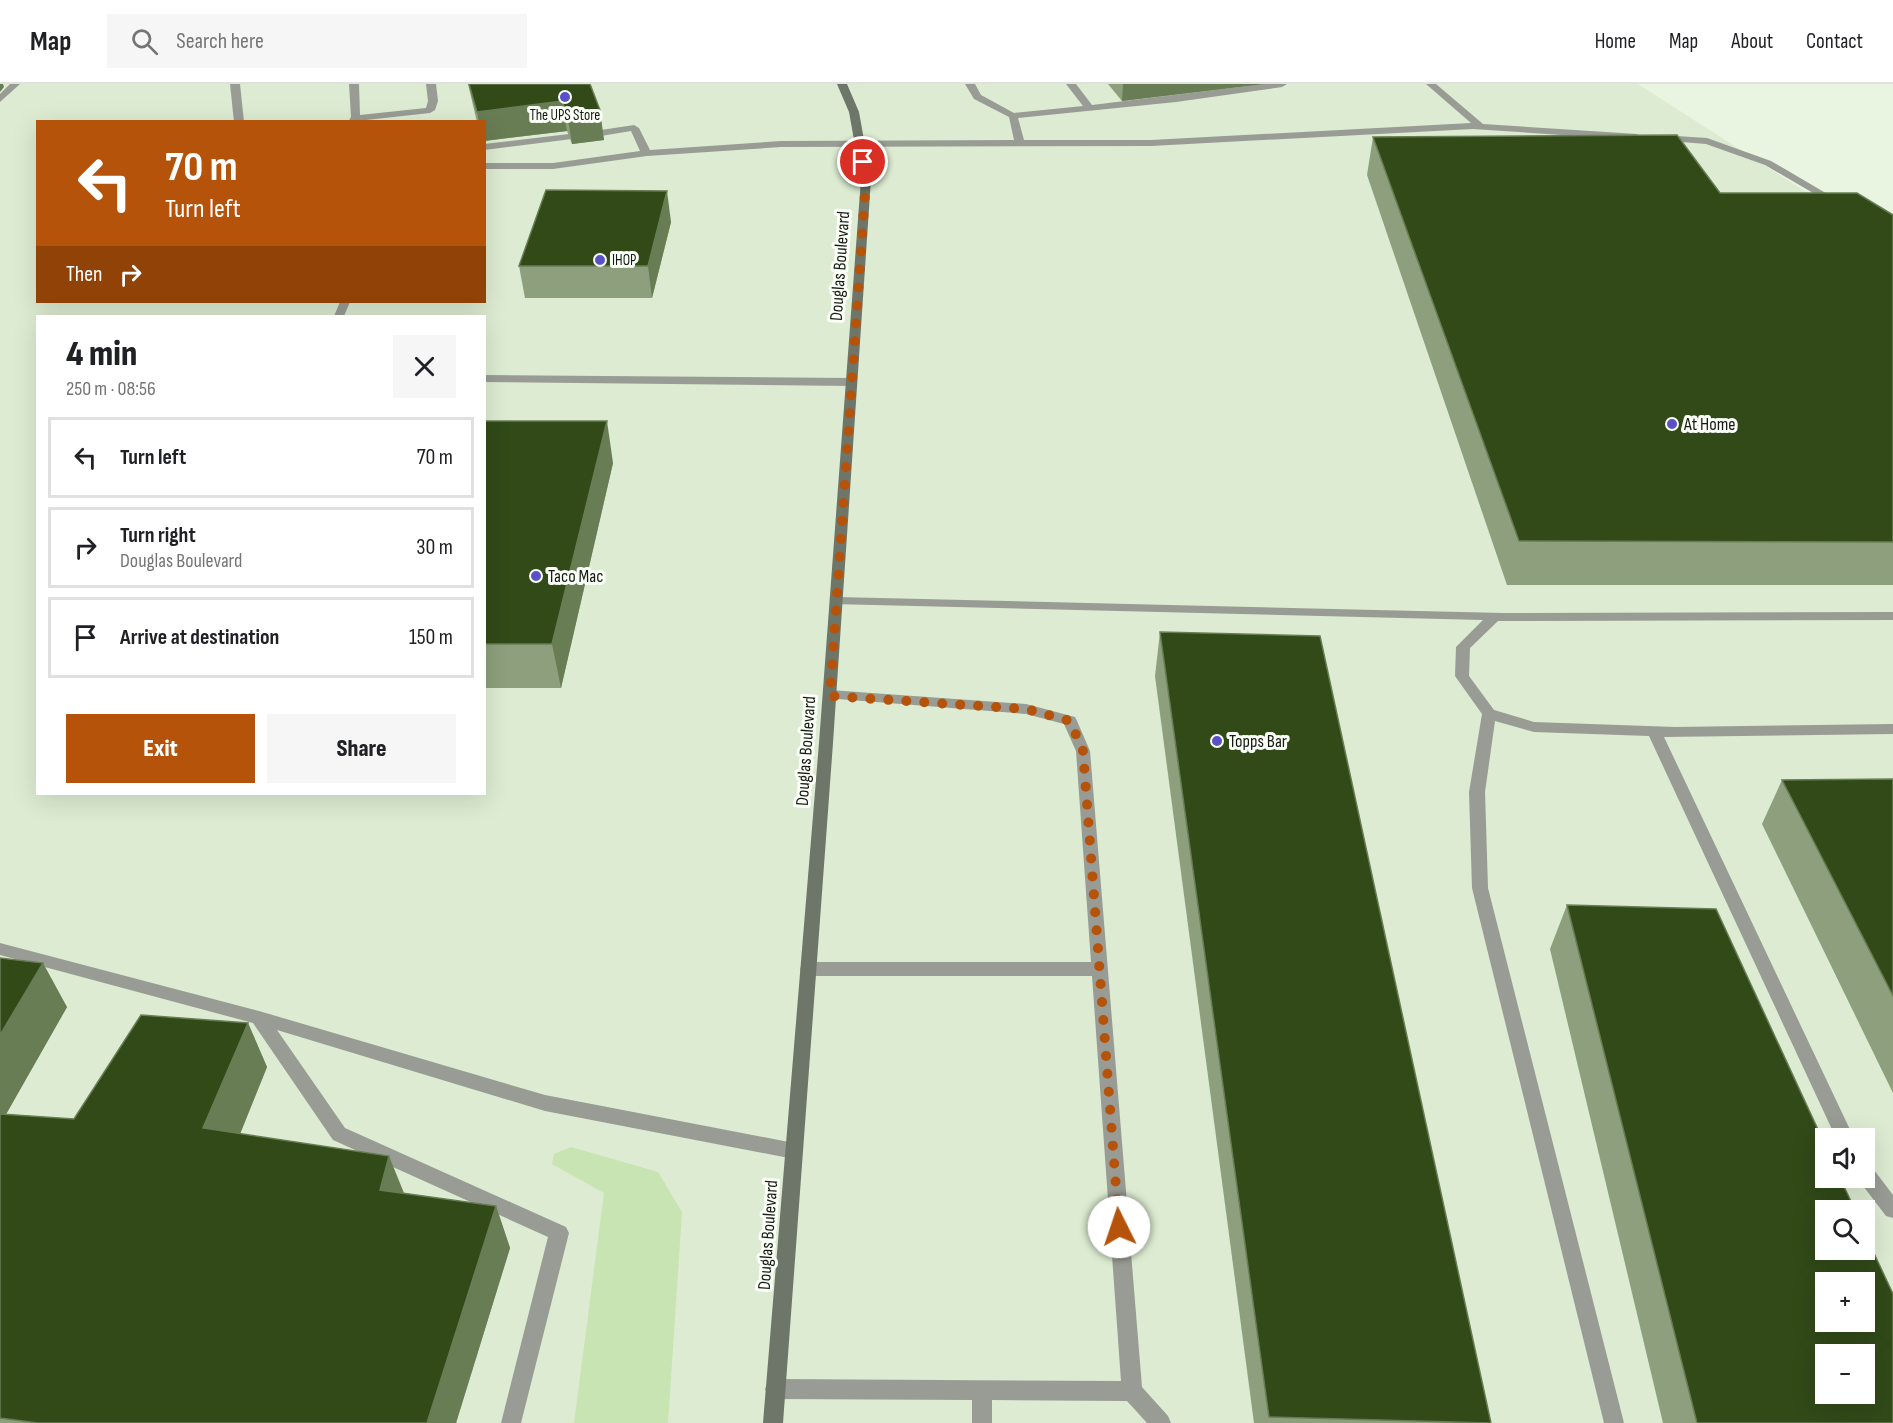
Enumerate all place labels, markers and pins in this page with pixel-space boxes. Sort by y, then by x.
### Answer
marker: The UPS Store [558,90,572,104]
place label: The UPS Store [530,106,600,125]
pin [837,136,888,187]
place label: IHOP [612,251,636,270]
marker: IHOP [593,253,607,267]
place label: At Home [1683,414,1736,435]
marker: At Home [1665,417,1679,431]
place label: Taco Mac [548,566,603,587]
marker: Taco Mac [529,569,543,583]
place label: Topps Bar [1229,731,1287,752]
marker: Topps Bar [1210,734,1224,748]

